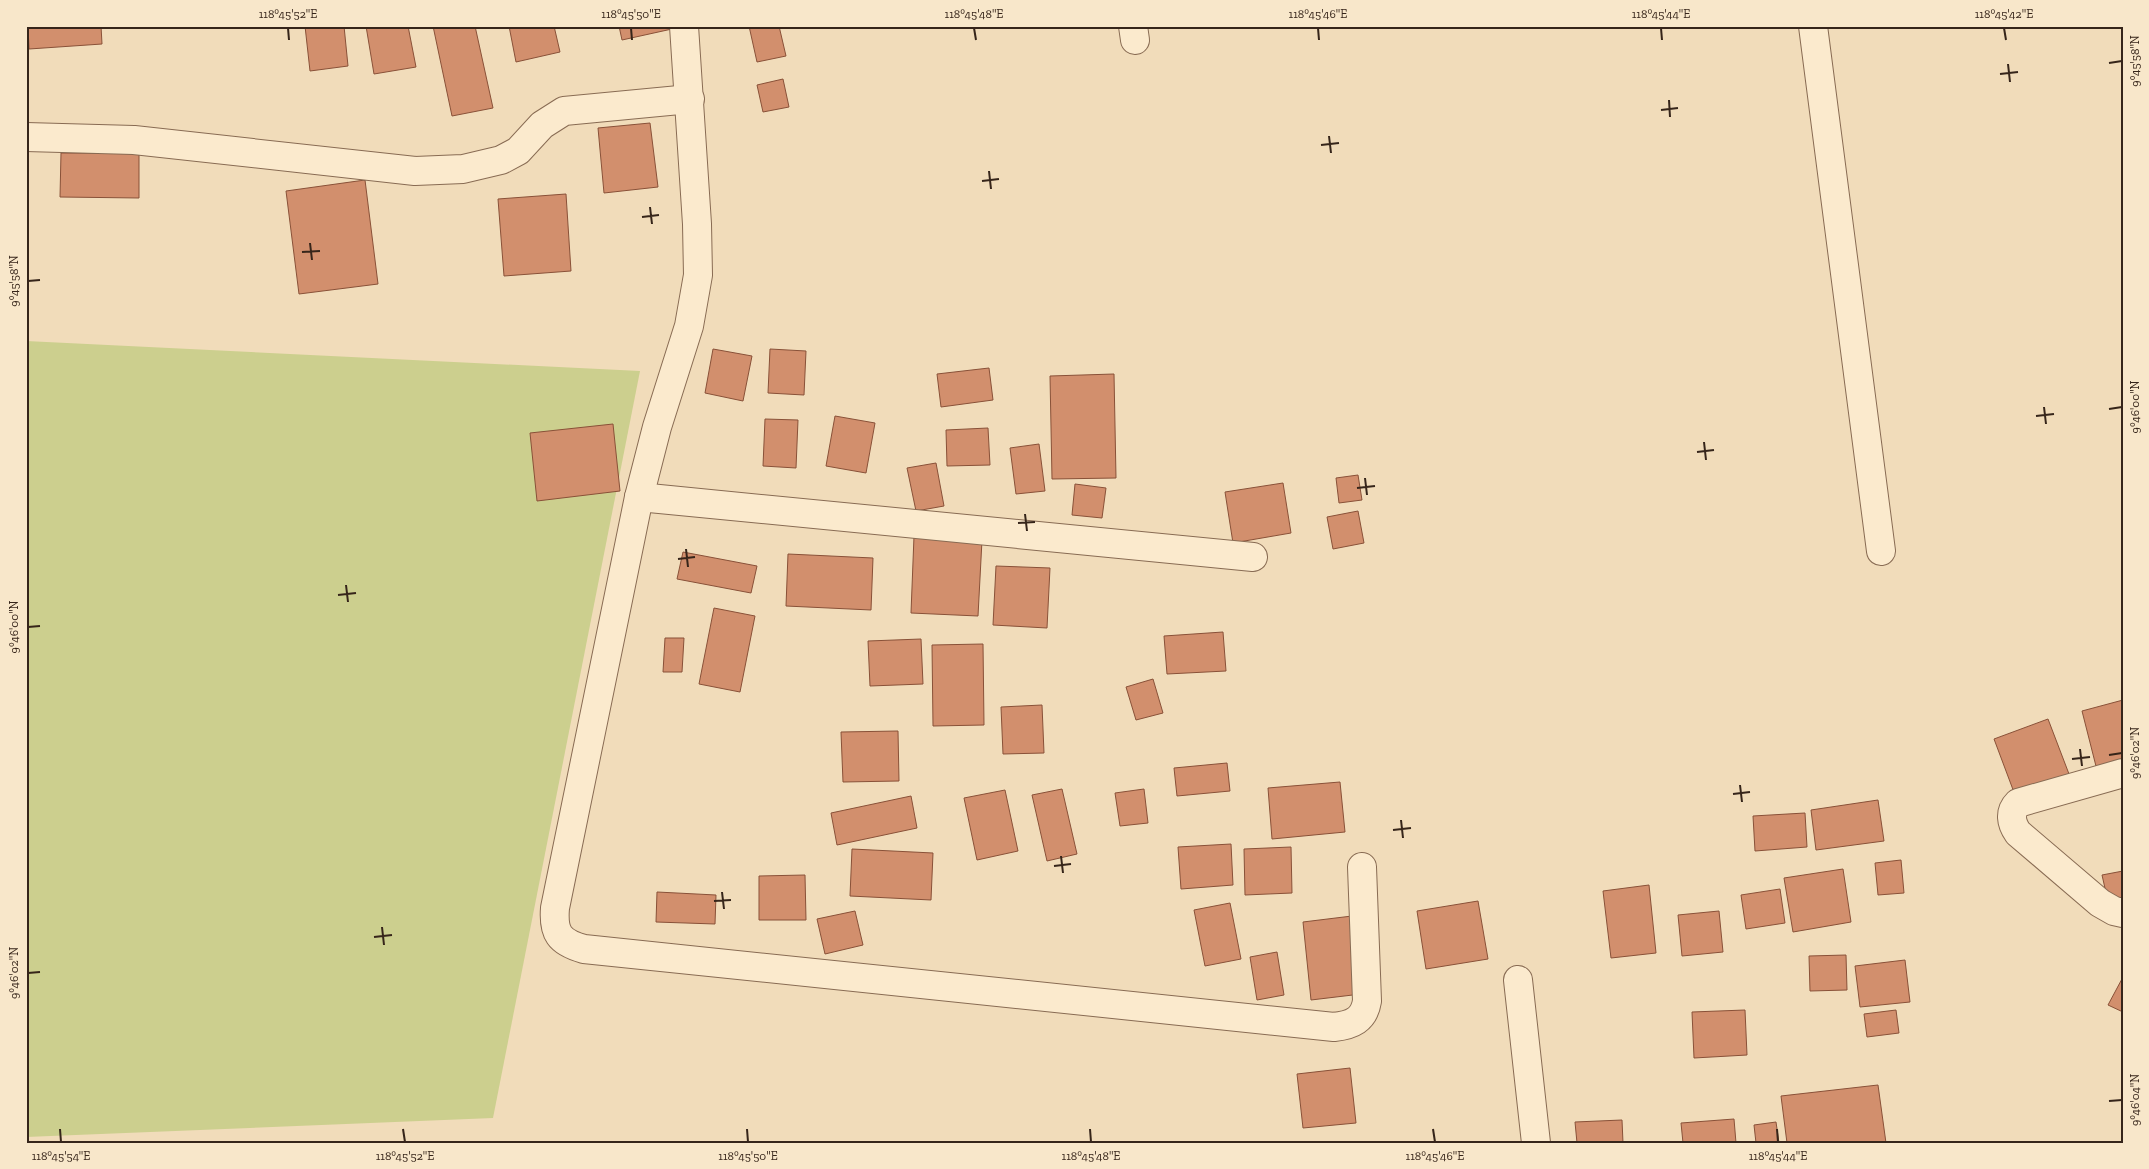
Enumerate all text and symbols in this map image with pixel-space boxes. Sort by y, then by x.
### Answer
text: 118°45'52"E [259,7,317,21]
text: 118°45'50"E [601,7,661,21]
text: 118°45'48"E [945,7,1003,21]
text: 118°45'46"E [1289,7,1347,21]
text: 118°45'44"E [1632,7,1690,21]
text: 118°45'42"E [1975,7,2033,21]
text: 9°45'58"N [2128,35,2142,87]
text: 9°45'58"N [7,255,21,307]
text: 9°46'00"N [2128,380,2142,433]
text: 9°46'00"N [7,600,21,653]
text: 9°46'02"N [2128,727,2142,779]
text: 9°46'02"N [7,947,21,999]
text: 9°46'04"N [2128,1074,2142,1126]
text: 118°45'54"E [32,1149,90,1163]
text: 118°45'52"E [376,1149,434,1163]
text: 118°45'50"E [718,1149,778,1163]
text: 118°45'48"E [1062,1149,1120,1163]
text: 118°45'46"E [1406,1149,1464,1163]
text: 118°45'44"E [1749,1149,1807,1163]

